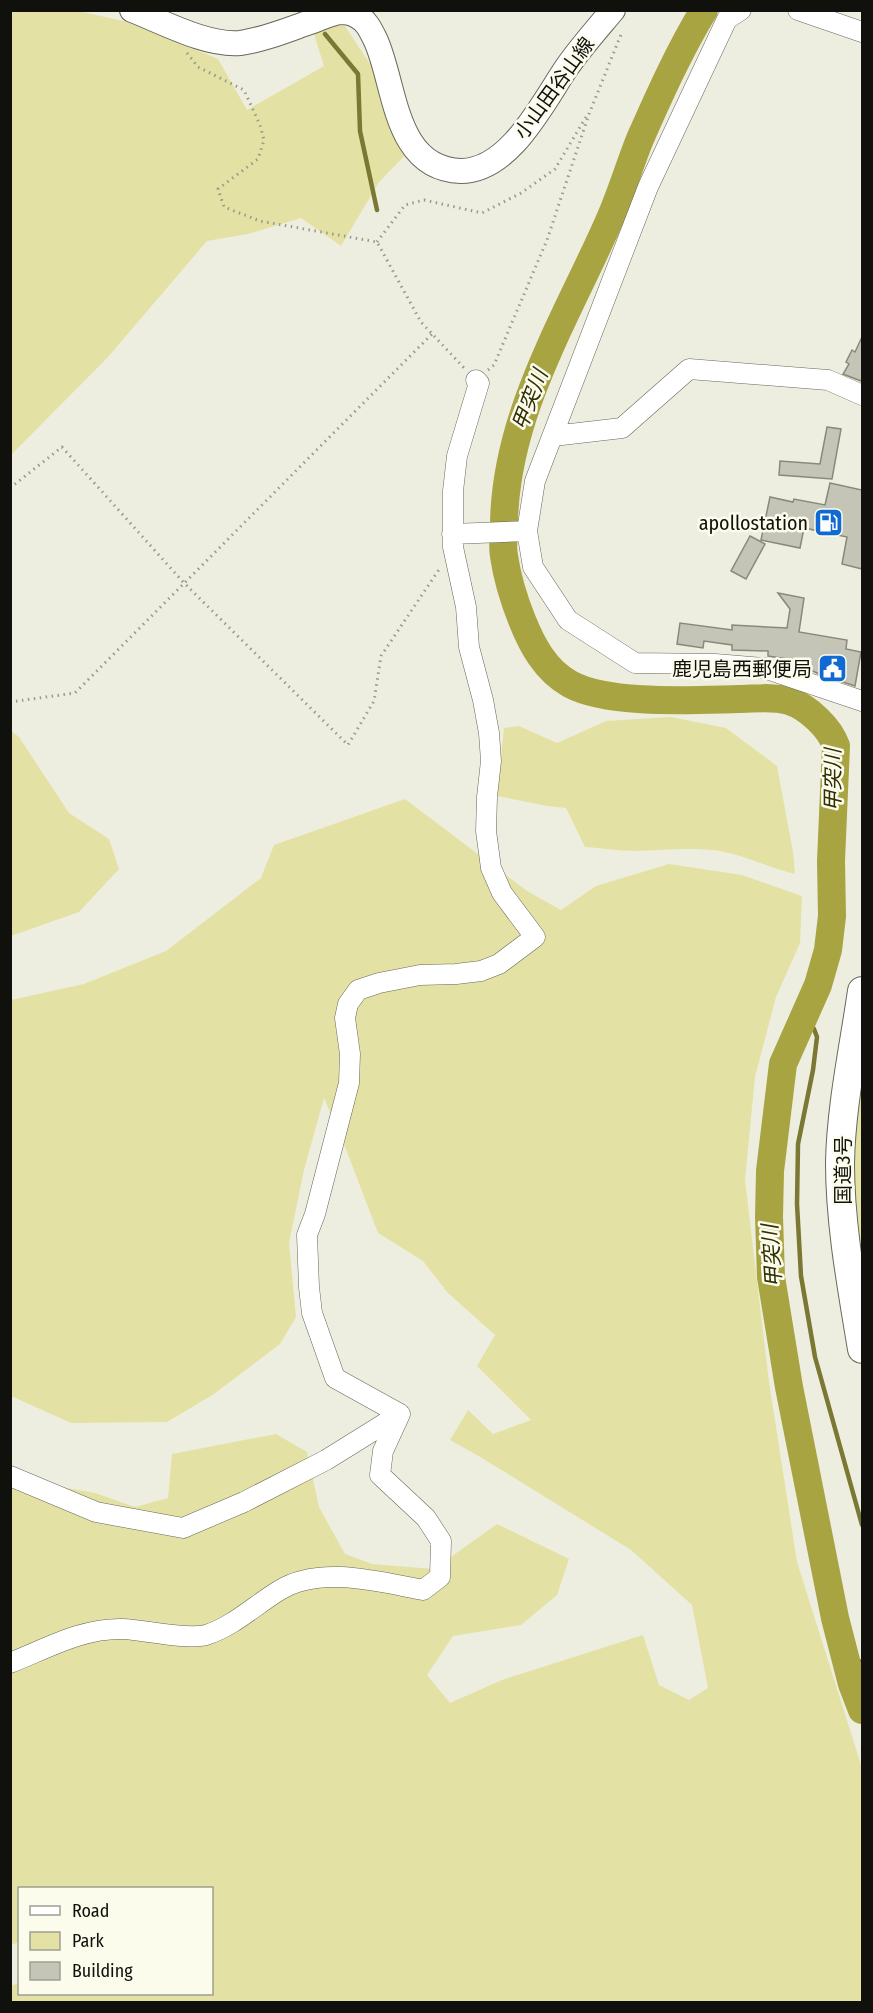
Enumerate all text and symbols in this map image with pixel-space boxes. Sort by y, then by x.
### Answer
street label: 小山田谷山線 [509,32,599,144]
water label: 甲突川 [507,364,554,434]
fuel station icon: apollostation [813,507,845,539]
place label: apollostation [699,511,808,535]
public building icon: 鹿児島西郵便局 [817,653,849,685]
place label: 鹿児島西郵便局 [672,657,812,681]
water label: 甲突川 [820,747,846,812]
street label: 国道3号 [831,1135,855,1205]
water label: 甲突川 [757,1222,787,1288]
legend [18,1887,213,1995]
text: Road [72,1900,109,1922]
text: Park [72,1930,105,1952]
text: Building [72,1960,133,1982]

